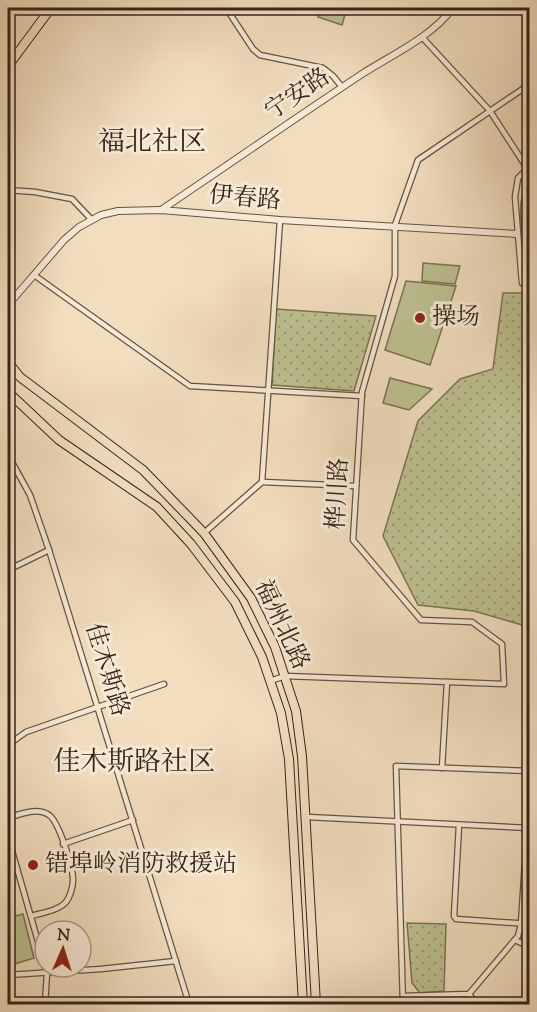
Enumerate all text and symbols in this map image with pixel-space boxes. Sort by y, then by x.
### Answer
street label: 宁安路 [259,61,337,129]
district label: 福北社区 [98,124,206,163]
street label: 伊春路 [208,179,282,219]
place label: 操场 [432,301,480,335]
marker: 操场 [413,311,427,325]
street label: 桦川路 [320,457,358,531]
street label: 福州北路 [245,574,317,676]
street label: 佳木斯路 [76,619,136,721]
district label: 佳木斯路社区 [53,744,215,783]
place label: 错埠岭消防救援站 [45,848,237,882]
marker: 错埠岭消防救援站 [26,858,40,872]
north arrow [33,919,93,979]
text: N [57,925,71,948]

